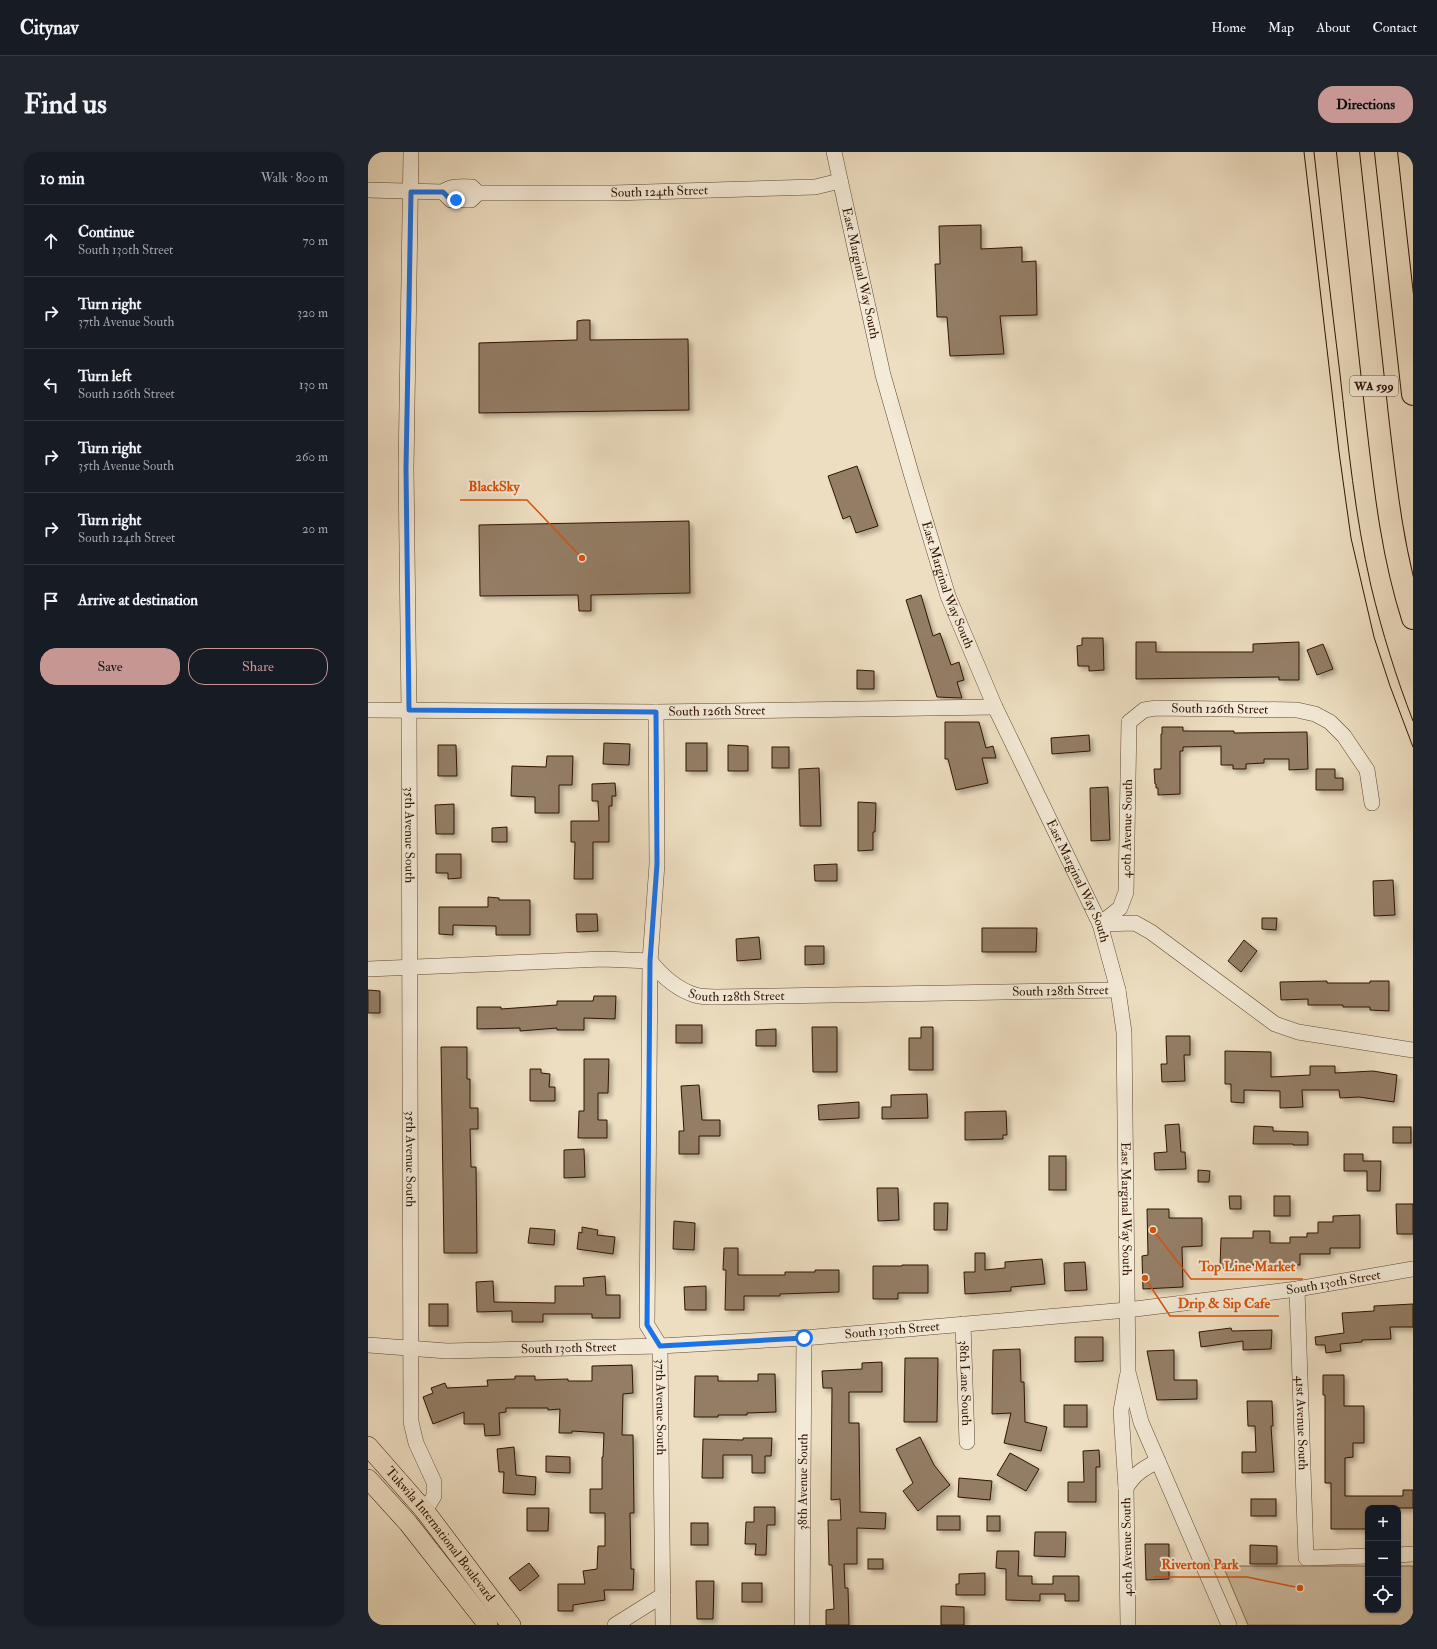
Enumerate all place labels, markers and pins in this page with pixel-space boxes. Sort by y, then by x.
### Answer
callout: BlackSky [460,474,527,500]
callout: Top Line Market [1191,1253,1303,1279]
callout: Drip & Sip Cafe [1170,1290,1279,1316]
callout: Riverton Park [1153,1551,1247,1577]

